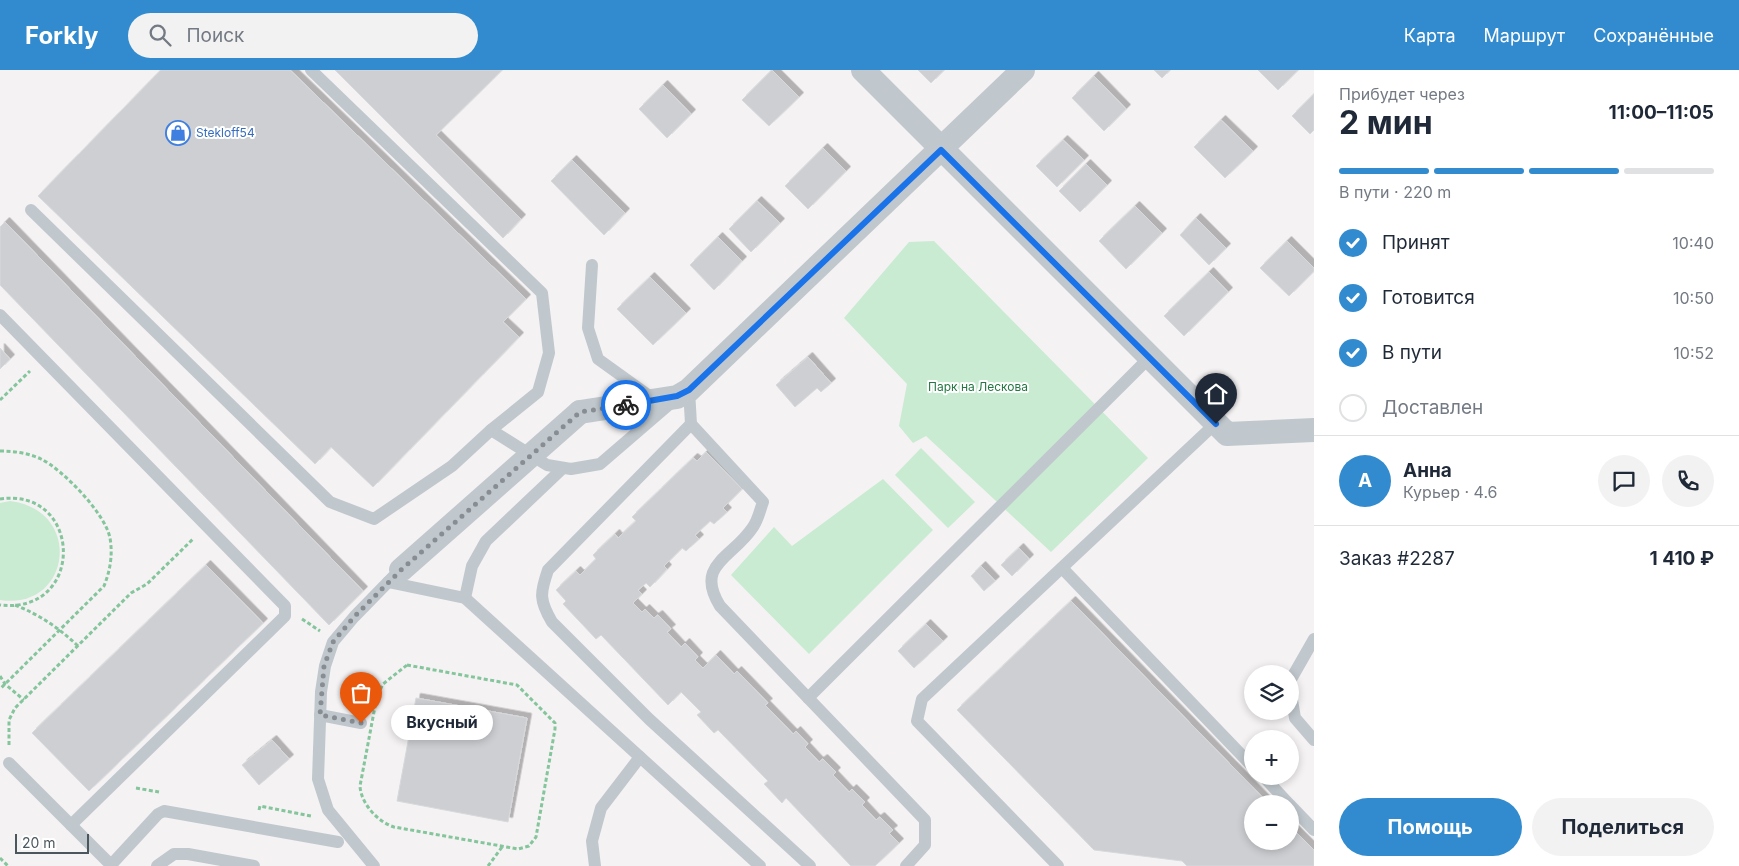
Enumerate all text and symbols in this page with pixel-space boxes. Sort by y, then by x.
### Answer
search box [128,13,478,58]
text: Forkly [25,21,98,50]
icon: search [146,21,174,49]
text: Поиск [186,24,244,47]
text: Карта [1404,25,1456,46]
text: Маршрут [1484,25,1565,46]
text: Сохранённые [1593,25,1714,46]
text: Прибудет через [1339,84,1465,104]
text: 11:00–11:05 [1608,101,1714,124]
text: 2 мин [1339,103,1433,142]
shop icon: Stekloff54 [165,120,191,146]
place label: Stekloff54 [196,125,255,140]
text: В пути · 220 m [1339,182,1451,202]
icon: check [1339,229,1367,257]
text: Принят [1382,231,1450,254]
text: 10:40 [1672,233,1714,253]
icon: check [1339,284,1367,312]
text: Готовится [1382,286,1475,309]
text: 10:50 [1673,288,1714,308]
icon: check [1339,339,1367,367]
text: В пути [1382,341,1442,364]
text: 10:52 [1673,343,1714,363]
pin [1195,373,1237,424]
park label: Парк на Лескова [928,379,1028,394]
courier [601,380,651,430]
icon: home [1202,380,1230,408]
icon: bike [612,391,640,419]
text: Доставлен [1382,396,1483,419]
button: chat [1598,455,1650,507]
button: phone [1662,455,1714,507]
text: Анна [1403,459,1452,482]
text: А [1358,469,1372,492]
text: Курьер · 4.6 [1403,482,1498,502]
text: Заказ #2287 [1339,547,1455,570]
text: 1 410 ₽ [1650,547,1714,570]
map controls [1244,665,1299,850]
button: layers [1244,665,1299,720]
pin [340,672,382,723]
icon: bag [347,679,375,707]
callout: Вкусный [391,706,494,740]
text: Вкусный [406,712,478,732]
button: + [1244,730,1299,785]
button: − [1244,795,1299,850]
button: Помощь [1339,798,1522,856]
button: Поделиться [1532,798,1714,856]
scale bar [15,831,89,854]
text: 20 m [22,834,56,851]

